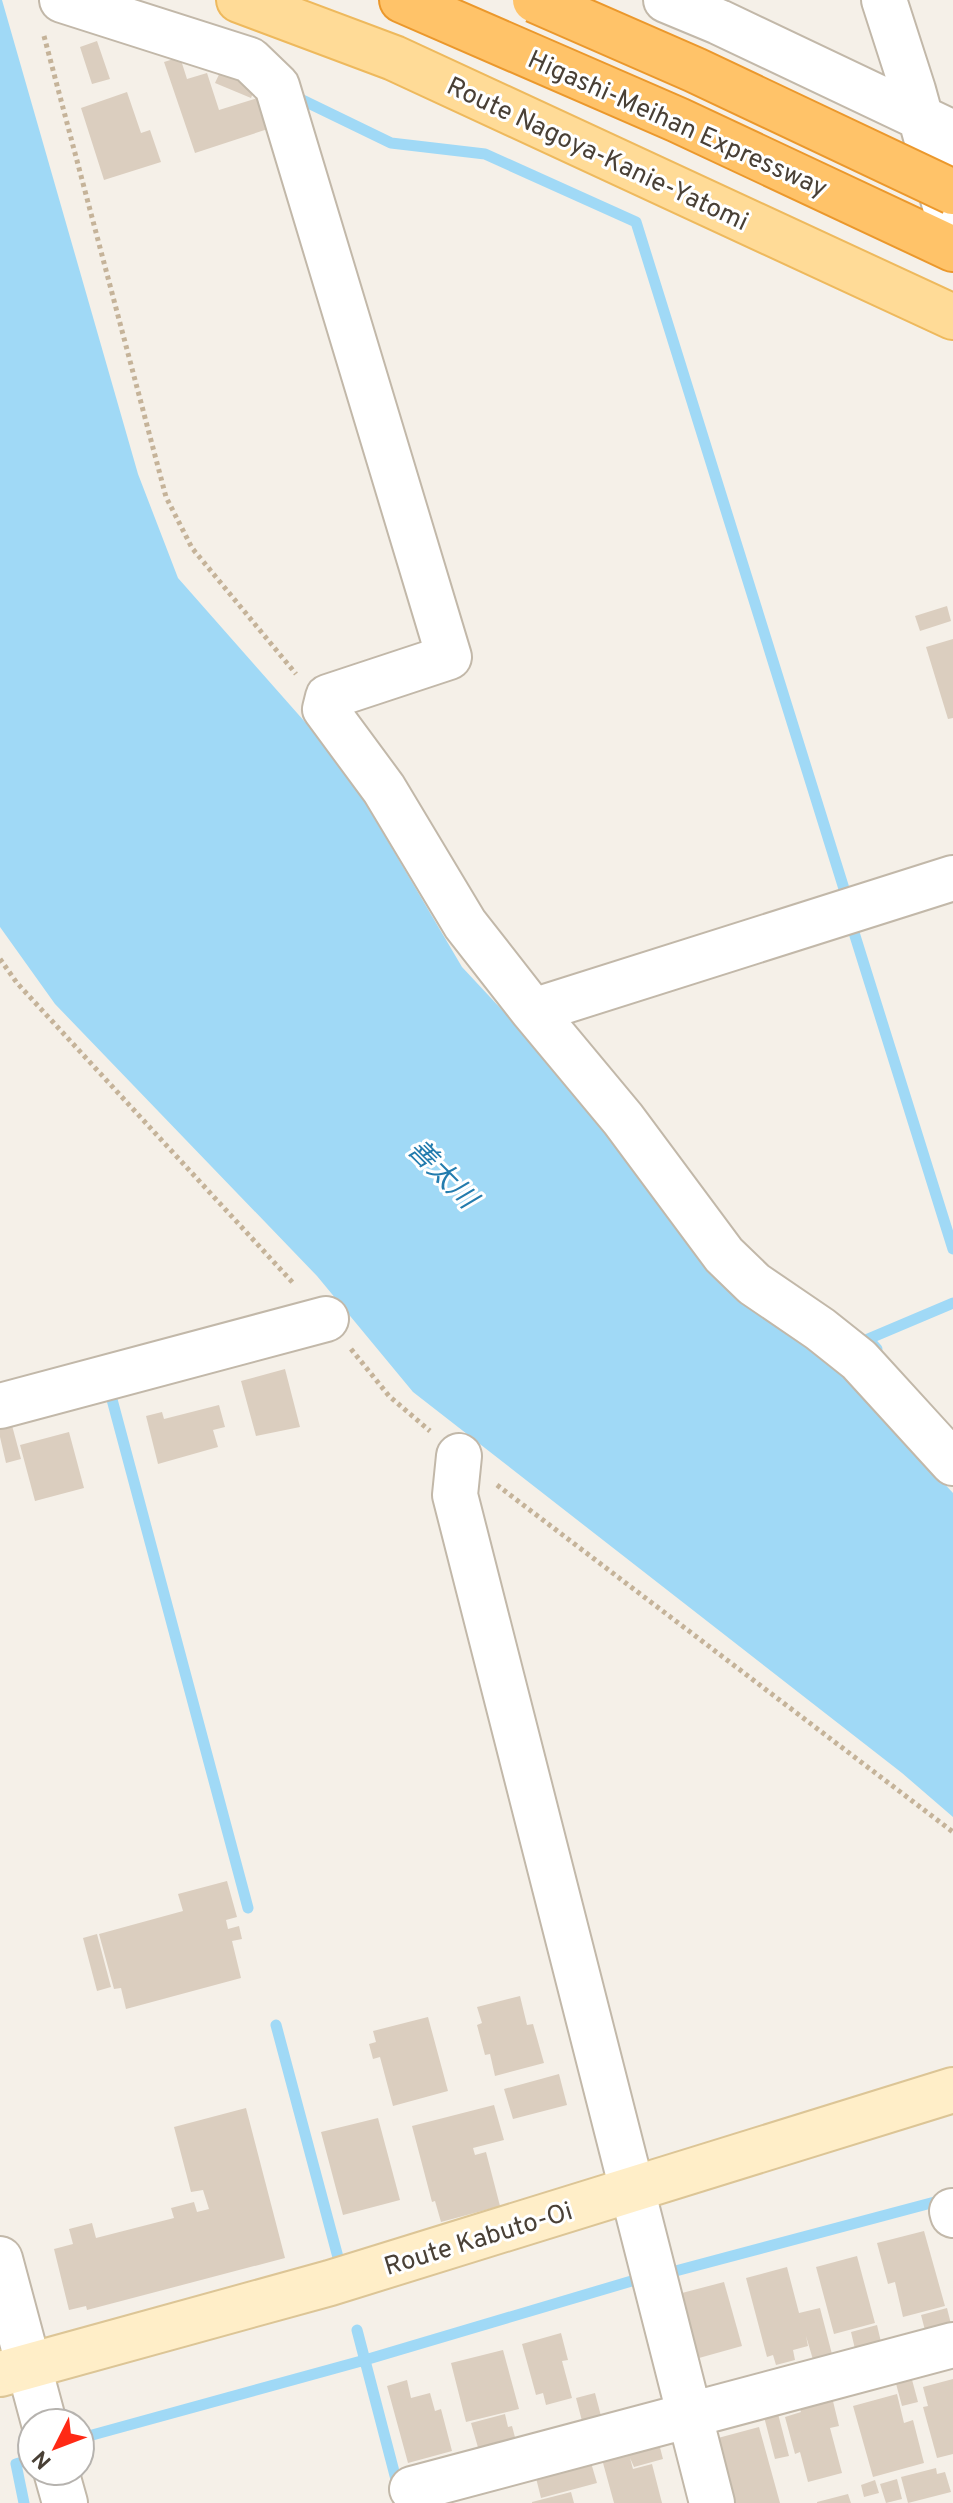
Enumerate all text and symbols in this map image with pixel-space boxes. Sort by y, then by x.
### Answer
street label: Higashi-Meihan Expressway [522,44,832,206]
street label: Route Nagoya-Kanie-Yatomi [441,71,753,240]
water label: 善太川 [398,1133,485,1220]
street label: Route Kabuto-Oi [380,2196,577,2285]
north arrow [16,2407,96,2487]
text: N [28,2444,58,2474]

